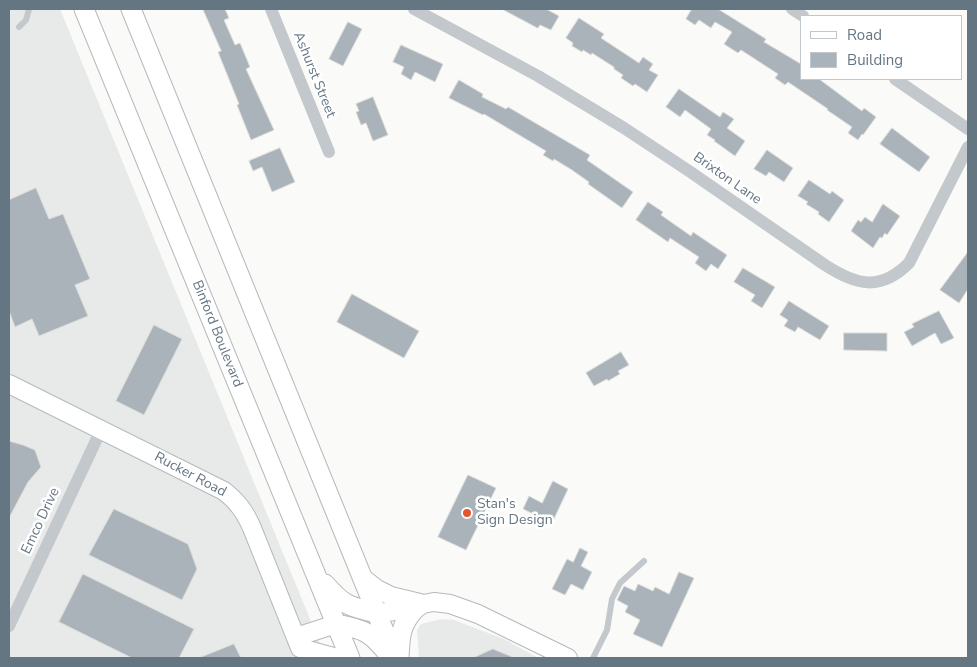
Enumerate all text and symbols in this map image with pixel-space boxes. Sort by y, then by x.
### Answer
legend [800,15,962,80]
text: Road [847,25,882,45]
street label: Ashurst Street [289,30,339,120]
text: Building [847,50,903,70]
street label: Brixton Lane [690,149,764,209]
street label: Binford Boulevard [188,278,246,390]
street label: Rucker Road [151,449,229,501]
street label: Emco Drive [18,485,64,557]
place label: Stan's Sign Design [477,497,553,530]
marker: Stan's Sign Design [461,507,473,519]

